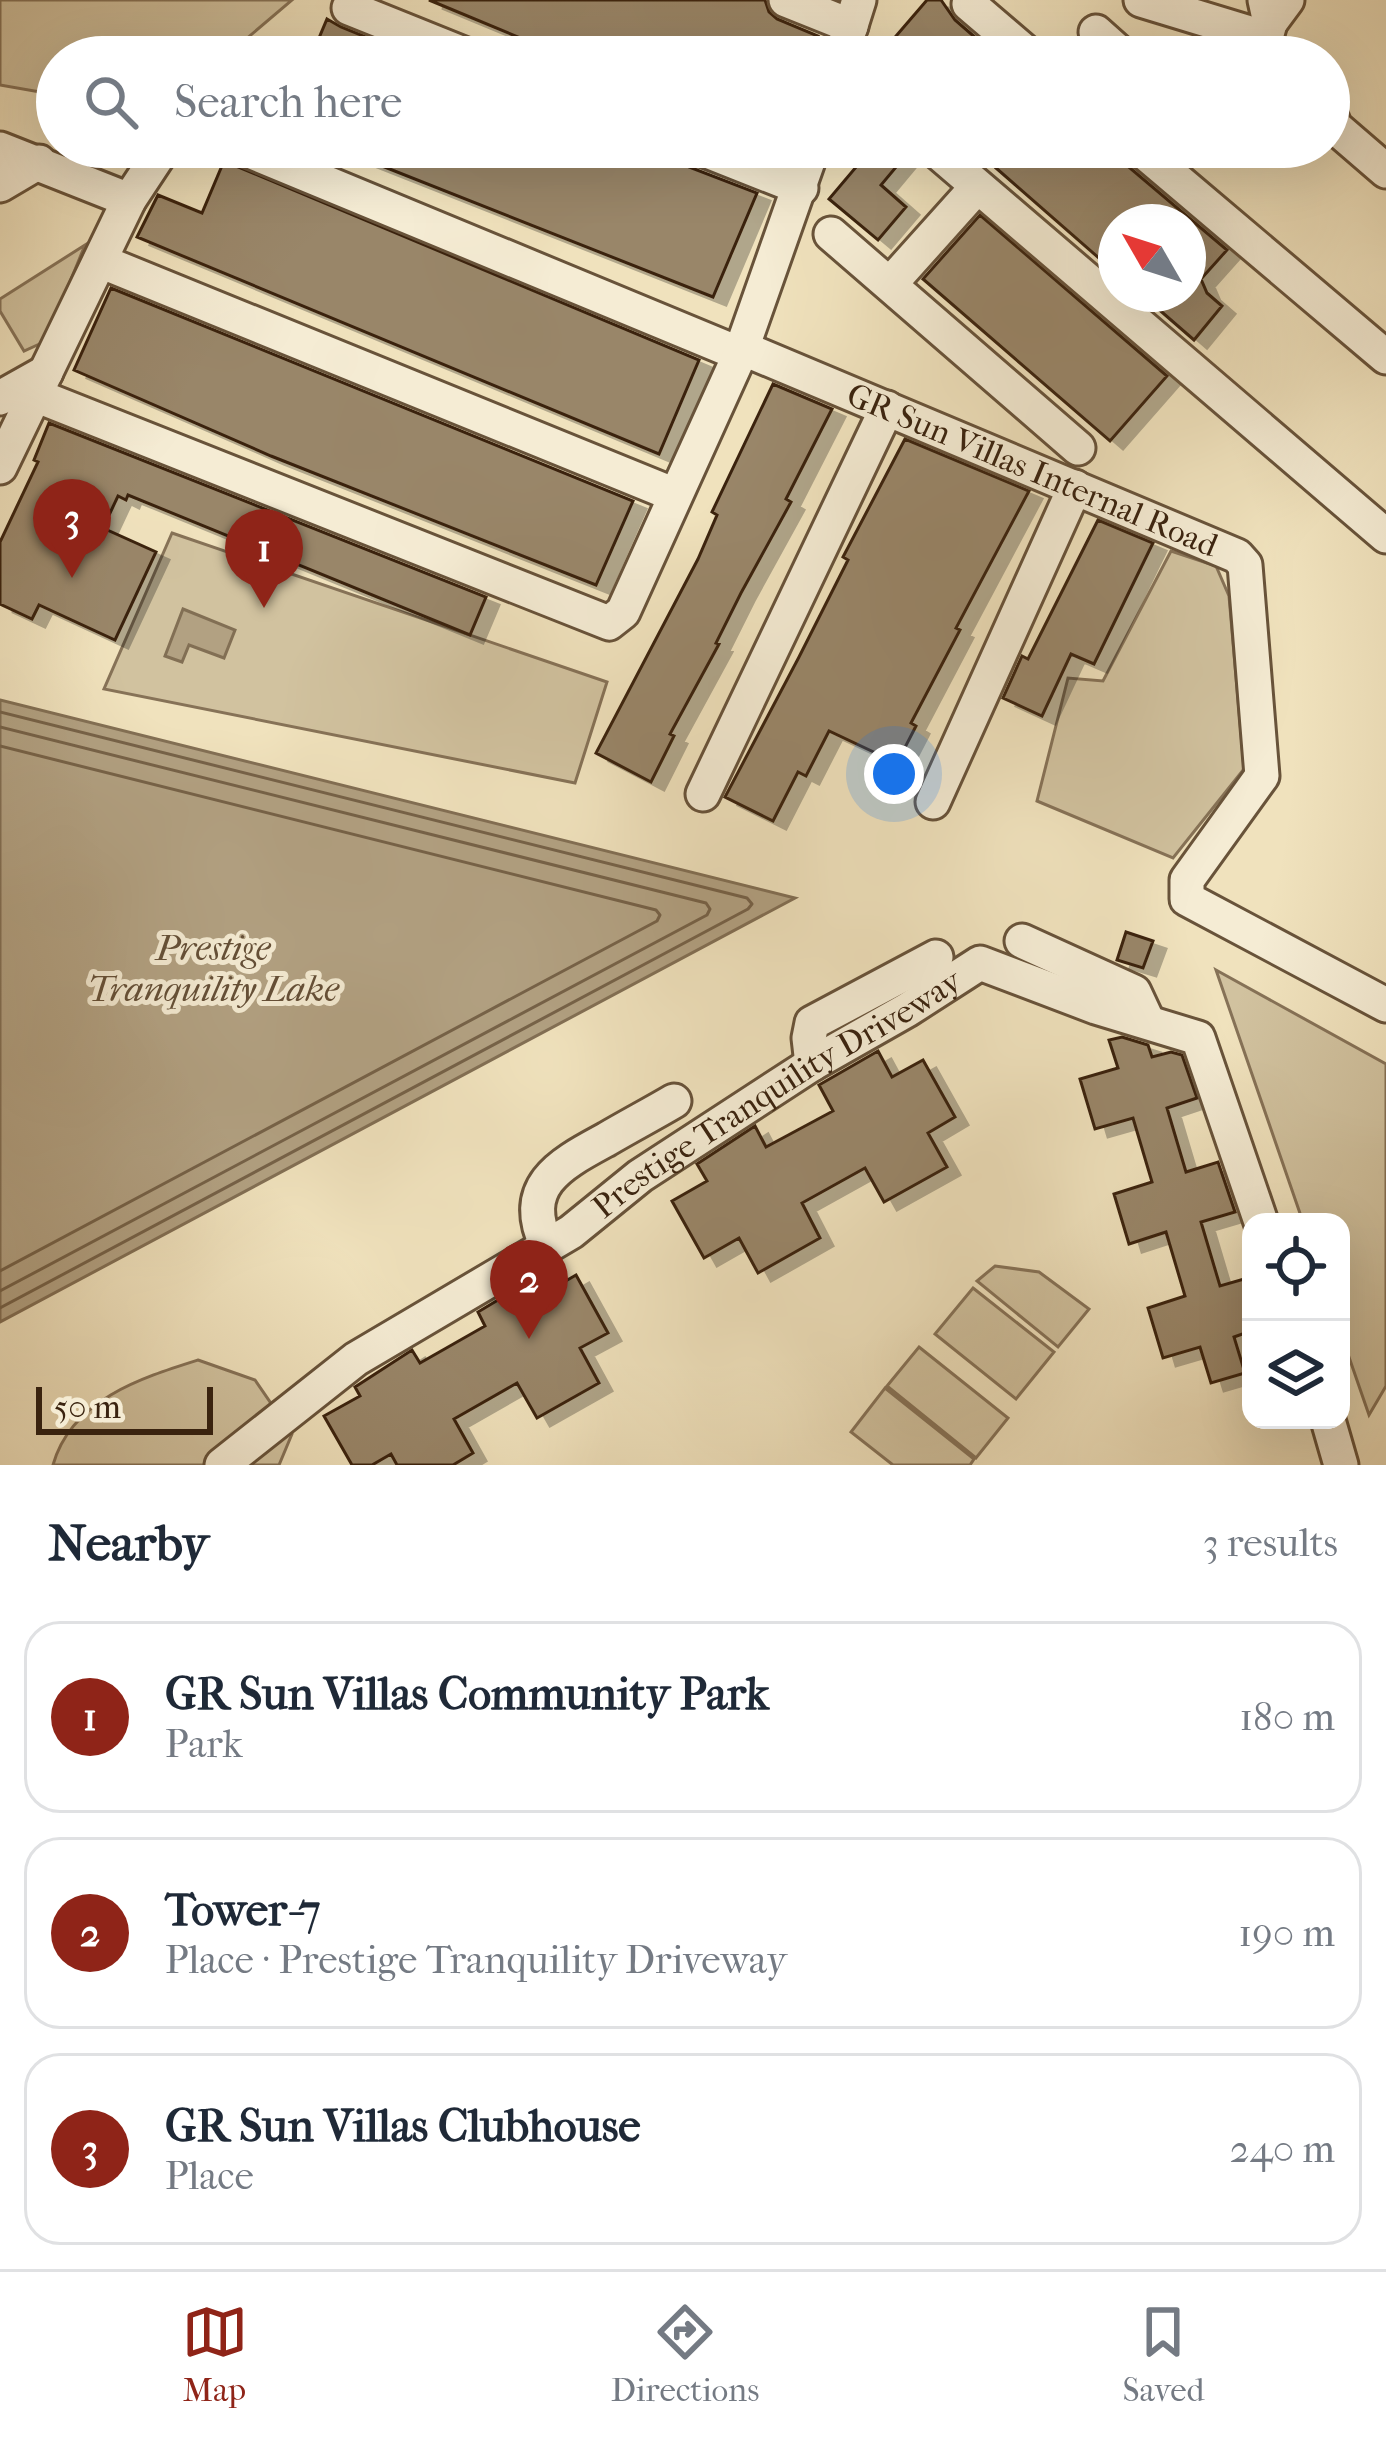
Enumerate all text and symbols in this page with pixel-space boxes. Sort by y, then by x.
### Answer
search box [36,36,1350,168]
icon: search [78,69,144,135]
text: Search here [174,76,402,129]
north arrow [1098,204,1206,312]
street label: GR Sun Villas Internal Road [841,375,1225,566]
pin: 3 [33,479,111,578]
pin: 1 [225,509,303,608]
your location [864,744,924,804]
water label: Prestige Tranquility Lake [87,927,340,1010]
street label: Prestige Tranquility Driveway [584,960,969,1226]
map controls [1242,1213,1350,1429]
button: locate [1242,1213,1350,1321]
pin: 2 [490,1240,568,1339]
button: layers [1242,1321,1350,1429]
scale bar [36,1381,213,1434]
text: 50 m [54,1388,121,1427]
text: Nearby [48,1513,209,1573]
text: 3 results [1203,1520,1338,1566]
text: GR Sun Villas Community Park [165,1668,769,1721]
text: 1 [83,1694,97,1740]
text: 180 m [1239,1694,1335,1740]
text: Park [165,1721,243,1767]
text: Tower-7 [165,1884,320,1937]
text: 2 [80,1910,100,1956]
text: 190 m [1238,1910,1335,1956]
text: Place · Prestige Tranquility Driveway [165,1937,787,1983]
text: GR Sun Villas Clubhouse [165,2100,641,2153]
text: 3 [82,2126,98,2172]
text: 240 m [1230,2126,1335,2172]
text: Place [165,2153,254,2199]
tab: Map [182,2299,248,2410]
tab: Directions [611,2299,759,2410]
tab: Saved [1123,2299,1204,2410]

